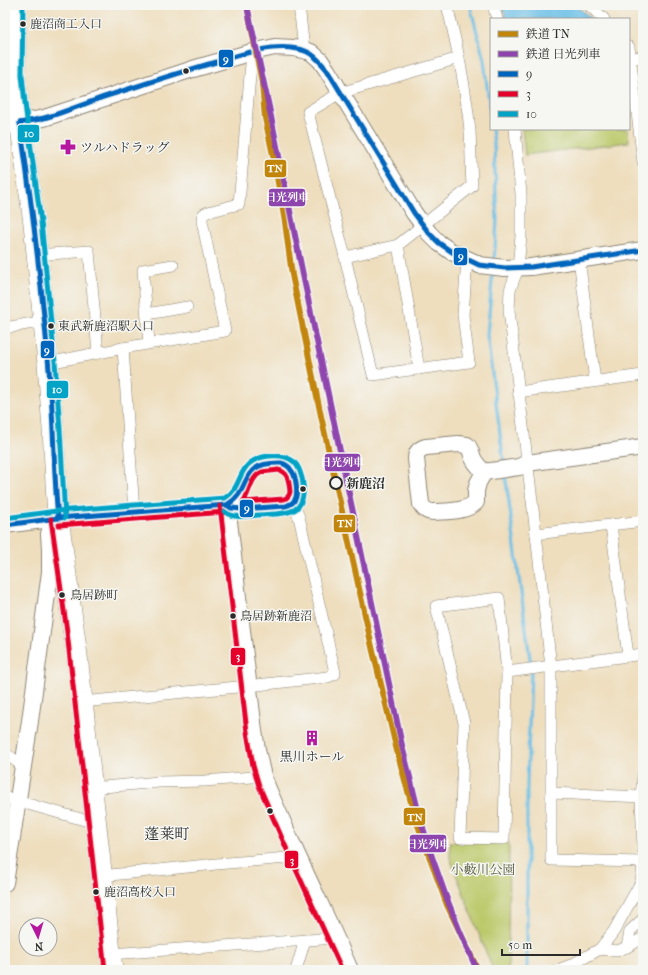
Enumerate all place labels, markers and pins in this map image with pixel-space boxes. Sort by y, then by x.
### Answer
place label: 鹿沼商工入口 [30,17,102,31]
marker: 鹿沼商工入口 [18,19,28,29]
unlabelled marker [181,66,191,76]
pharmacy icon: ツルハドラッグ [59,138,77,156]
place label: ツルハドラッグ [80,140,170,155]
place label: 東武新鹿沼駅入口 [58,319,154,333]
marker: 東武新鹿沼駅入口 [46,321,56,331]
marker: 新鹿沼 [329,476,343,490]
place label: 新鹿沼 [346,476,385,491]
unlabelled marker [298,484,308,494]
place label: 鳥居跡町 [70,588,118,602]
marker: 鳥居跡町 [57,590,67,600]
place label: 鳥居跡新鹿沼 [240,609,312,623]
marker: 鳥居跡新鹿沼 [228,611,238,621]
building icon: 黒川ホール [303,729,321,747]
place label: 黒川ホール [280,749,344,764]
unlabelled marker [265,806,275,816]
place label: 鹿沼高校入口 [104,885,176,899]
marker: 鹿沼高校入口 [91,887,101,897]

